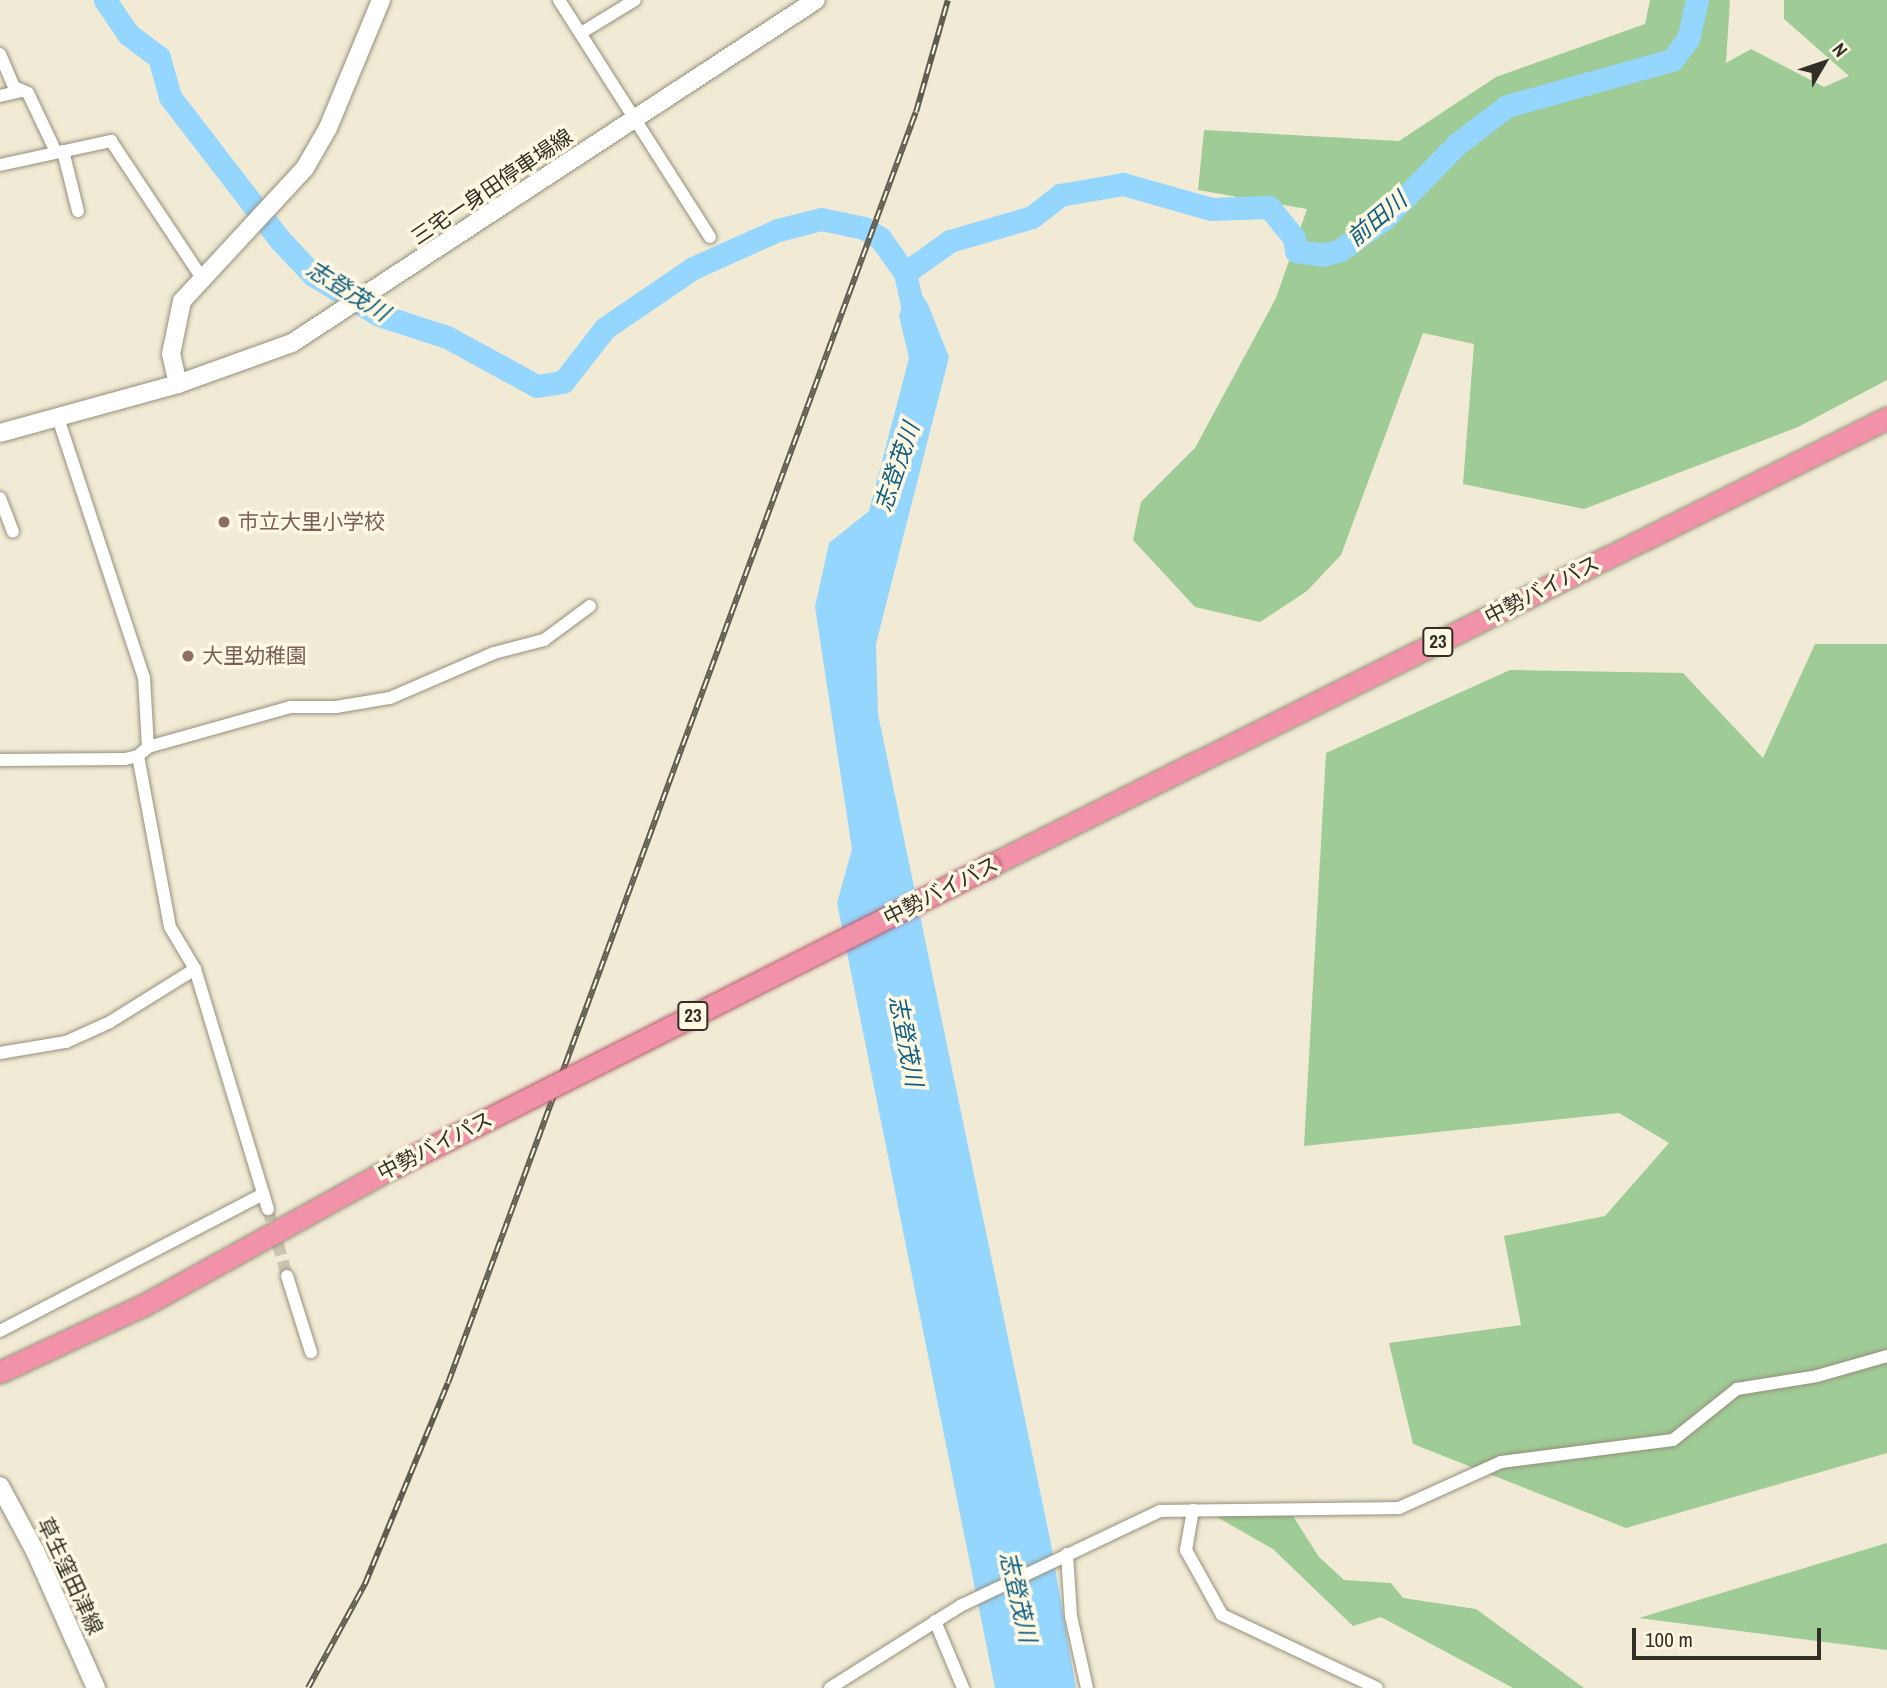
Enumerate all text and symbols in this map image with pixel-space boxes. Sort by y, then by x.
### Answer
north arrow [1789,28,1859,98]
text: N [1827,37,1854,62]
street label: 三宅一身田停車場線 [407,124,577,250]
water label: 前田川 [1342,186,1412,252]
water label: 志登茂川 [302,255,394,327]
water label: 志登茂川 [869,419,925,515]
place label: 市立大里小学校 [238,509,385,535]
marker: 市立大里小学校 [216,514,232,530]
street label: 中勢バイパス [1480,550,1604,630]
road number: 23 [1422,626,1454,657]
place label: 大里幼稚園 [202,643,307,669]
marker: 大里幼稚園 [180,648,196,664]
street label: 中勢バイパス [879,851,1003,931]
water label: 志登茂川 [884,993,928,1089]
road number: 23 [677,1000,709,1032]
street label: 中勢バイパス [373,1106,497,1186]
street label: 草生窪田津線 [32,1514,108,1638]
water label: 志登茂川 [994,1549,1042,1645]
scale bar [1635,1614,1824,1658]
text: 100 m [1645,1625,1693,1654]

